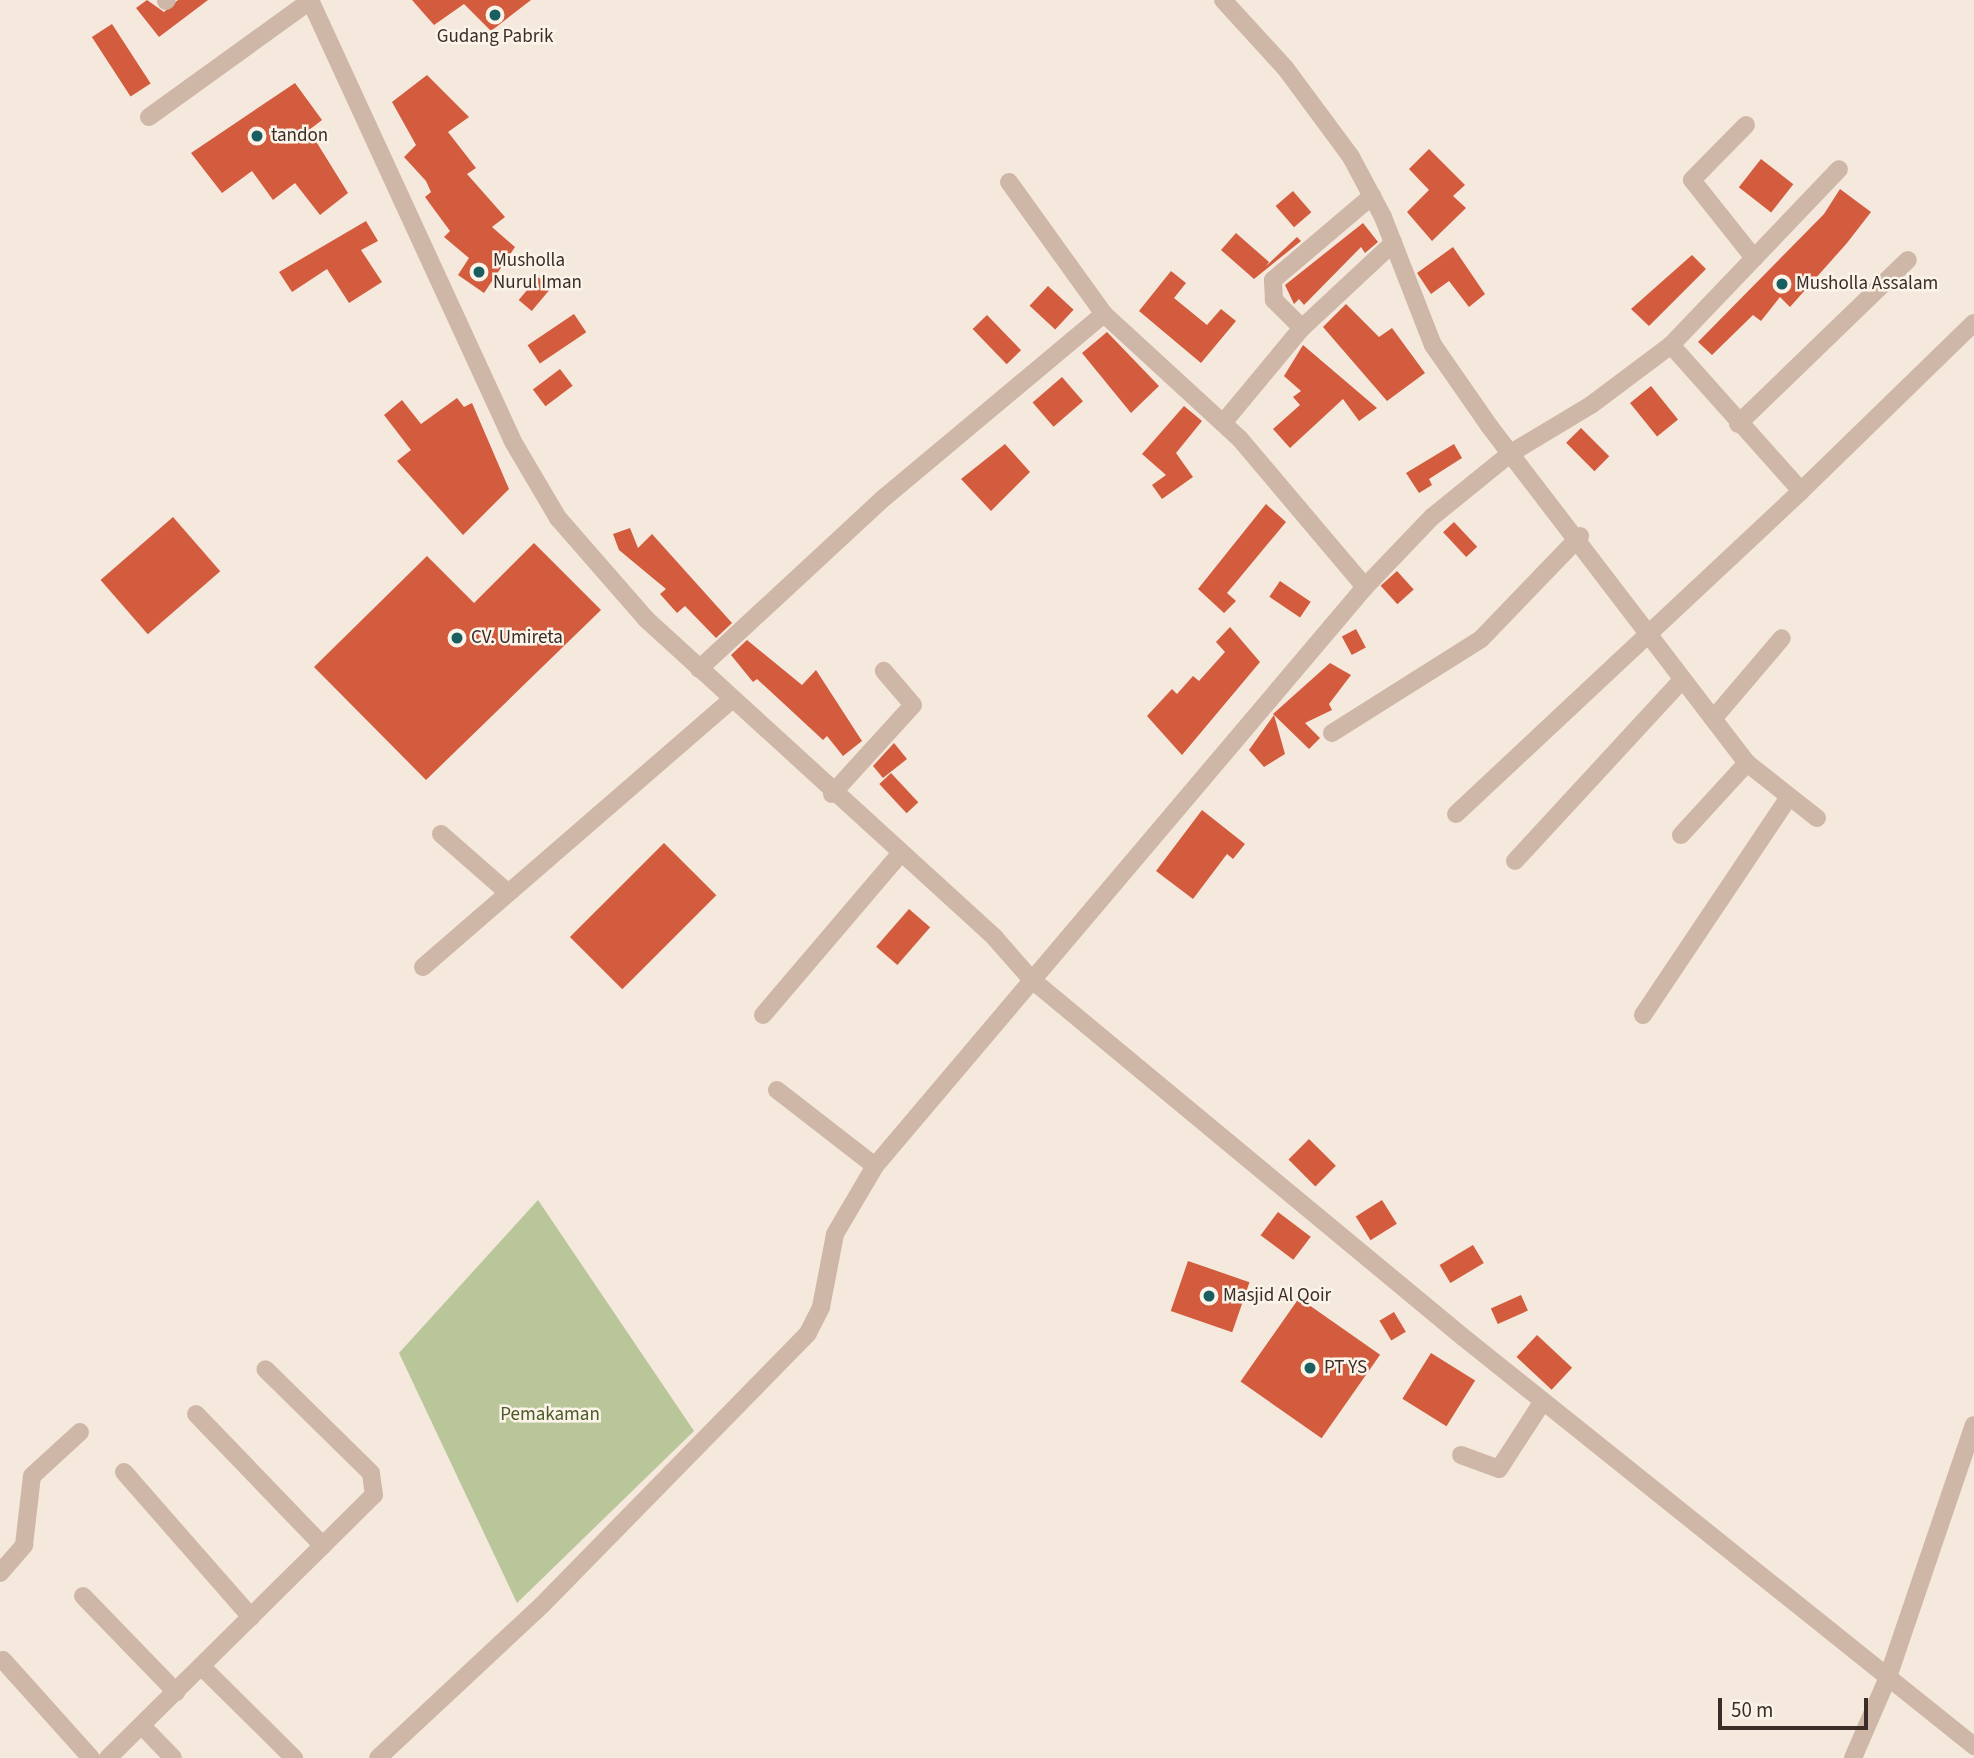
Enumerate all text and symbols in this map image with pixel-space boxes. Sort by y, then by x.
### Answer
marker: Gudang Pabrik [487,7,503,23]
place label: Gudang Pabrik [437,26,553,48]
place label: tandon [271,125,328,147]
marker: tandon [249,128,265,144]
place label: Musholla Nurul Iman [493,250,582,294]
marker: Musholla Nurul Iman [471,264,487,280]
place label: Musholla Assalam [1796,273,1938,295]
marker: Musholla Assalam [1774,276,1790,292]
place label: CV. Umireta [471,627,563,649]
marker: CV. Umireta [449,630,465,646]
place label: Masjid Al Qoir [1223,1285,1331,1307]
marker: Masjid Al Qoir [1201,1288,1217,1304]
place label: PT YS [1324,1357,1367,1379]
marker: PT YS [1302,1360,1318,1376]
park label: Pemakaman [500,1404,600,1426]
scale bar [1722,1684,1872,1728]
text: 50 m [1731,1695,1773,1725]

